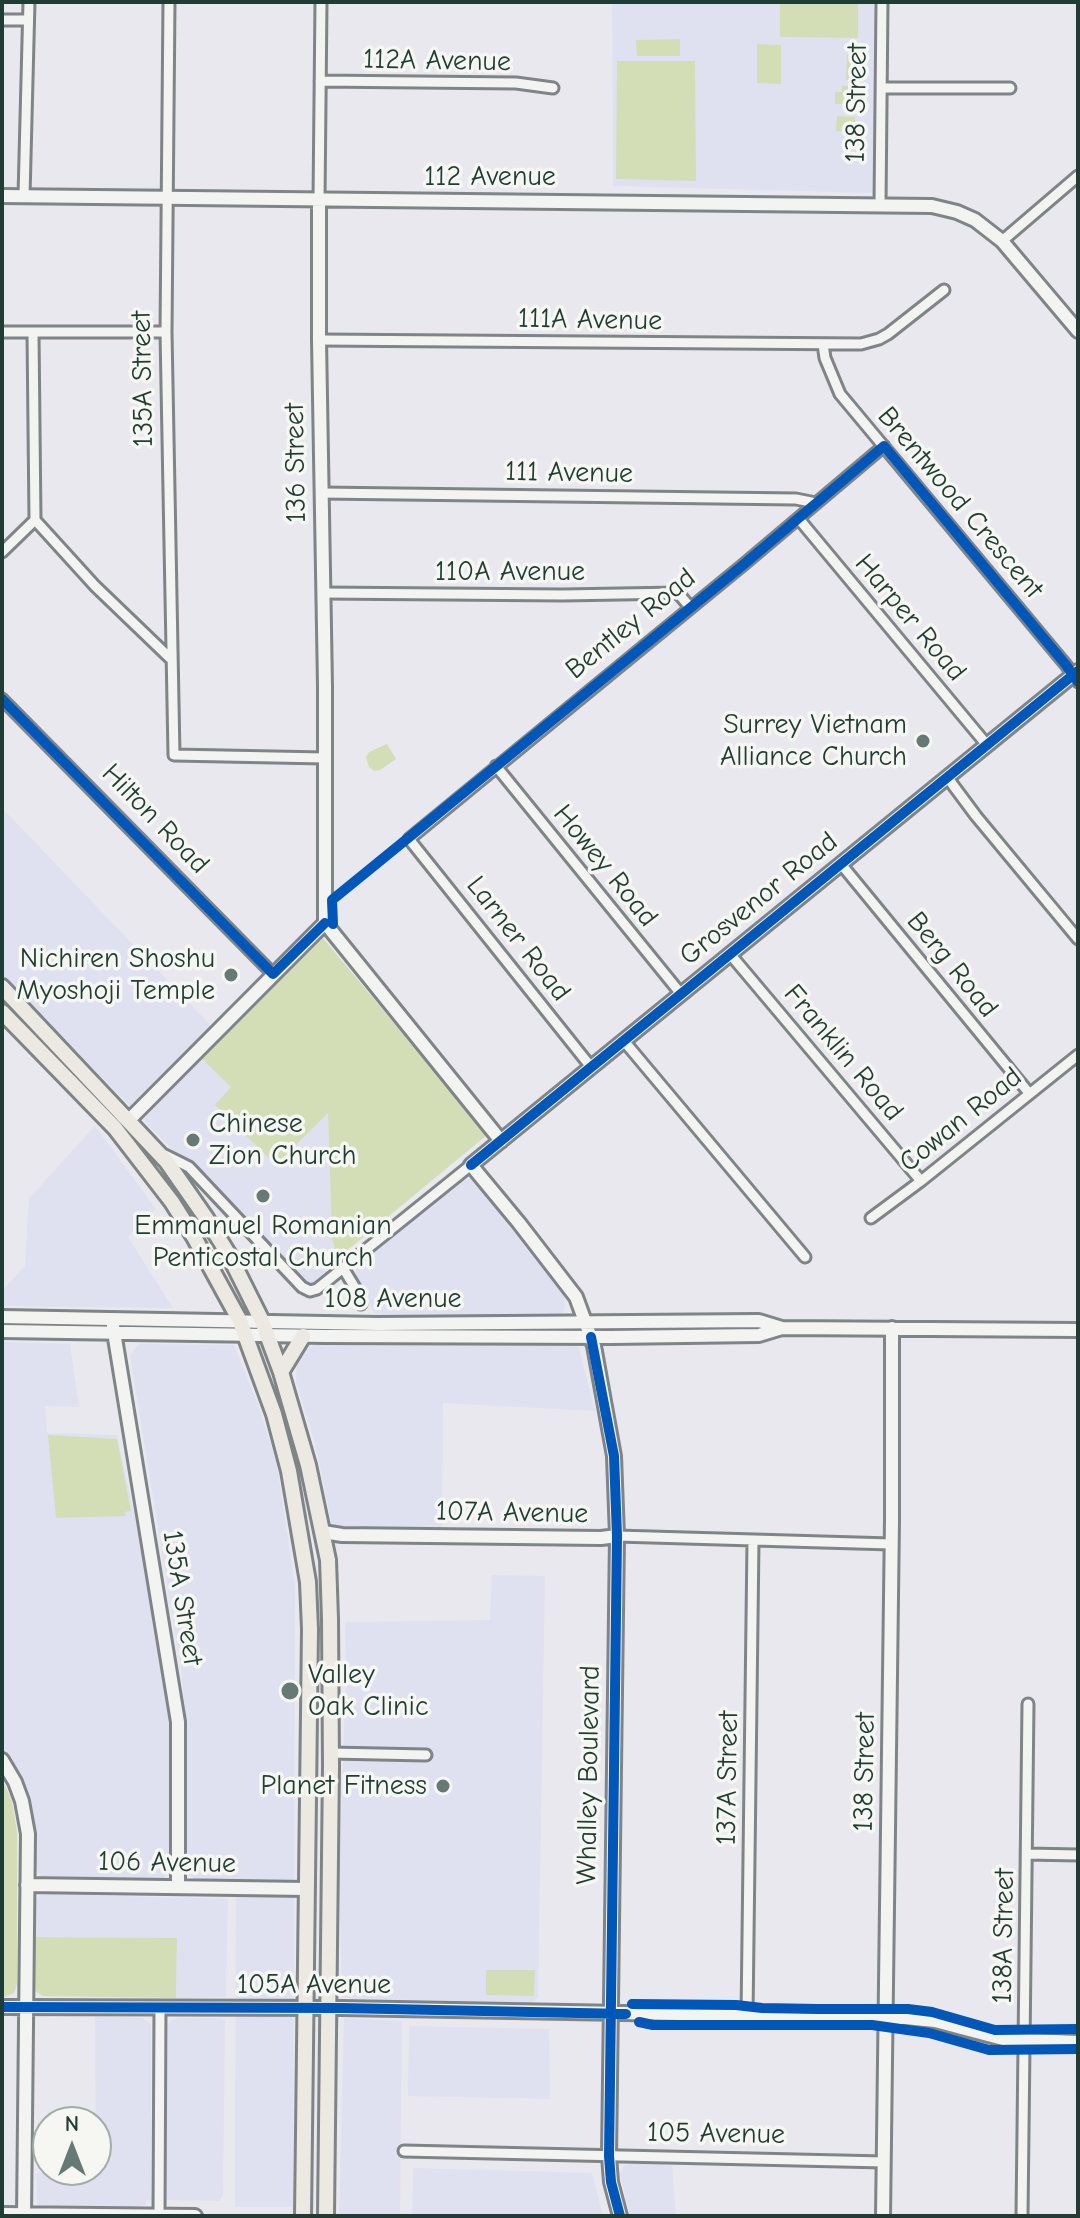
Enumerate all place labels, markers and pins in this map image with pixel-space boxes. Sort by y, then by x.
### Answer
place label: Surrey Vietnam Alliance Church [720,708,907,774]
marker: Surrey Vietnam Alliance Church [914,732,932,750]
place label: Nichiren Shoshu Myoshoji Temple [17,942,215,1008]
marker: Nichiren Shoshu Myoshoji Temple [222,966,240,984]
place label: Chinese Zion Church [209,1107,357,1173]
marker: Chinese Zion Church [184,1131,202,1149]
marker: Emmanuel Romanian Penticostal Church [254,1187,272,1205]
place label: Emmanuel Romanian Penticostal Church [134,1209,392,1275]
place label: Valley Oak Clinic [308,1658,428,1724]
marker: Valley Oak Clinic [279,1680,301,1702]
place label: Planet Fitness [261,1769,427,1803]
marker: Planet Fitness [434,1777,452,1795]

